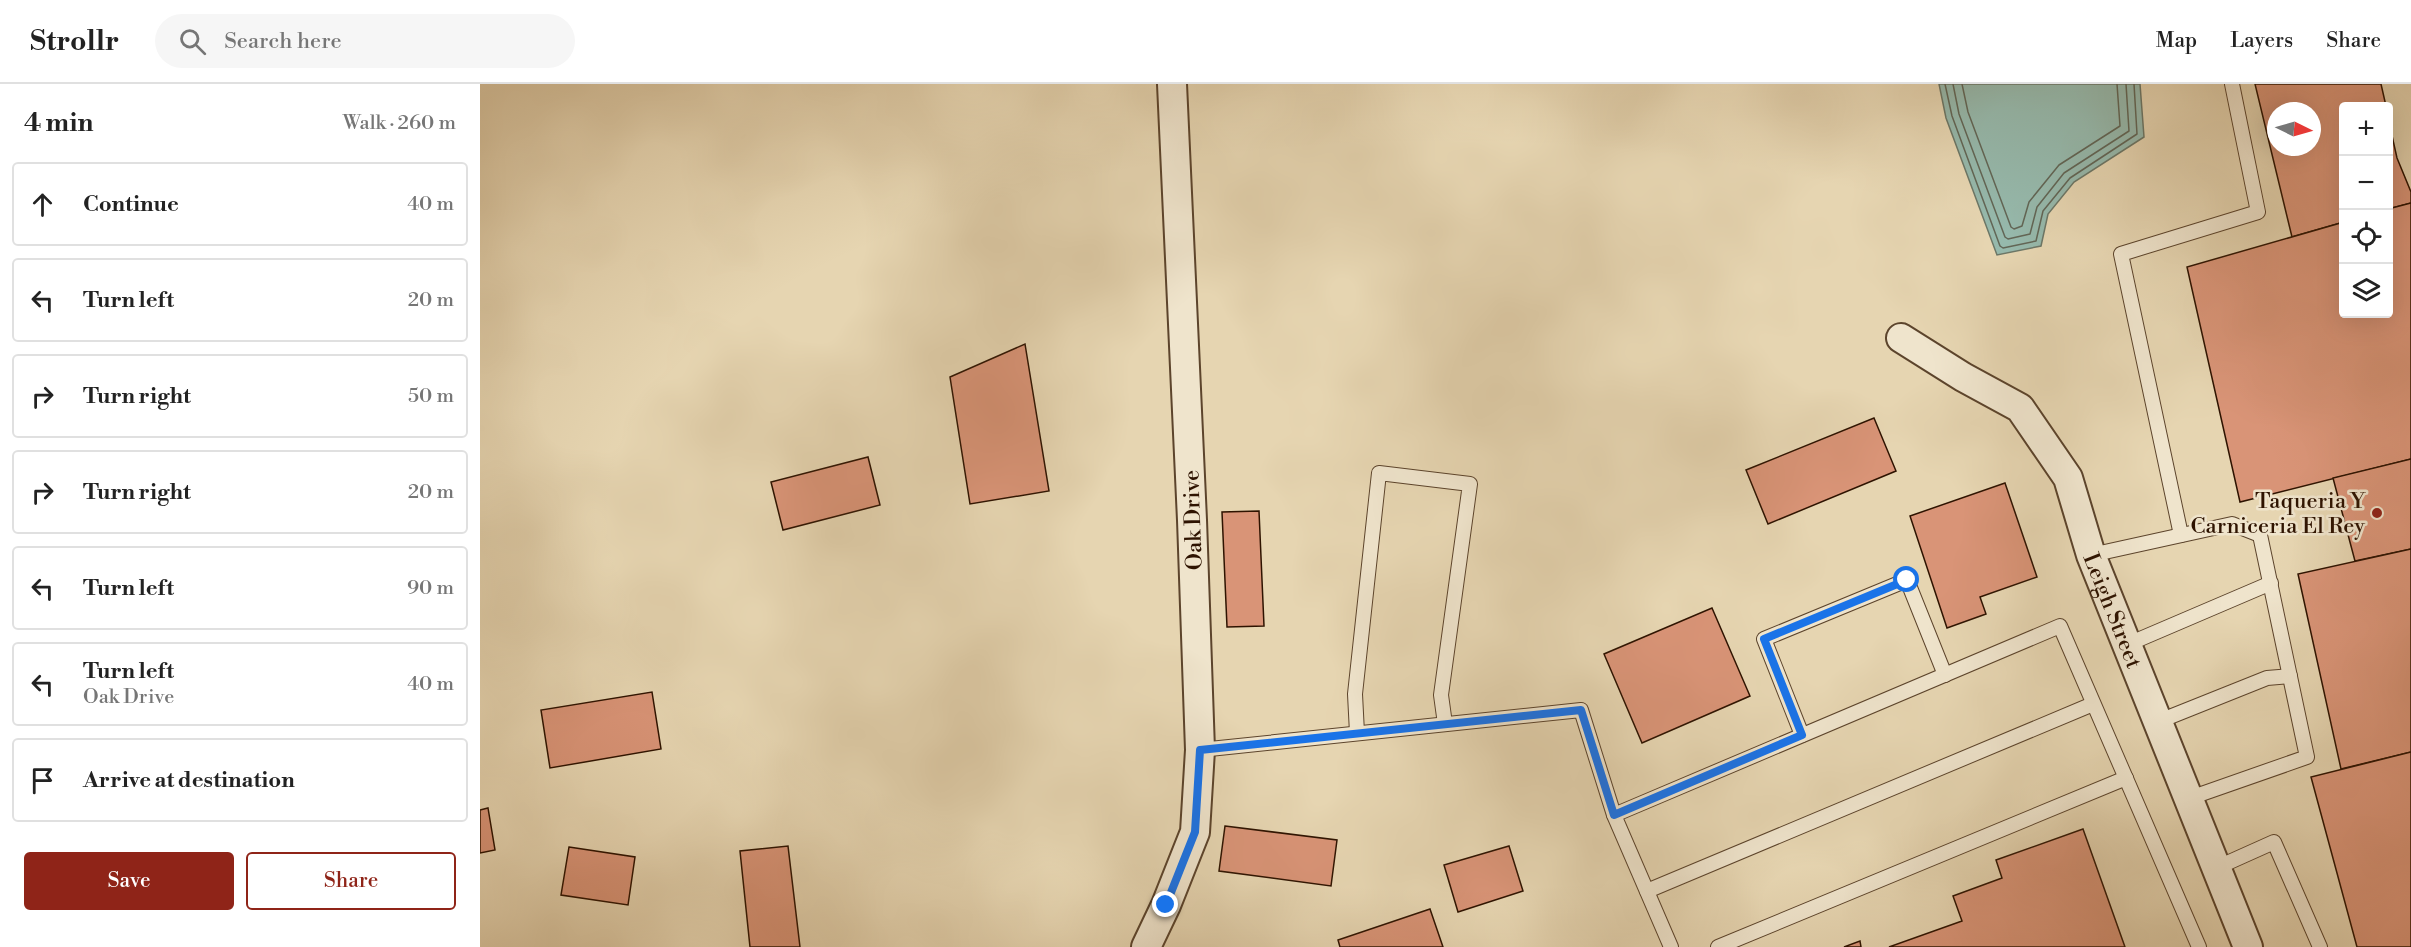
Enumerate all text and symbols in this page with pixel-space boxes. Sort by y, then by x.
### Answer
search box [155,14,575,68]
text: Strollr [30,24,119,59]
icon: search [176,25,209,58]
text: Search here [224,28,342,55]
text: Map [2156,28,2197,54]
text: Layers [2230,28,2293,54]
text: Share [2326,28,2381,54]
north arrow [2267,102,2321,156]
map controls [2339,102,2393,318]
button: + [2339,102,2393,156]
text: 4 min [24,107,94,139]
text: Walk · 260 m [343,111,456,136]
button: − [2339,156,2393,210]
icon: ahead [26,188,59,221]
text: Continue [83,191,179,218]
text: 40 m [407,192,454,217]
button: locate [2339,210,2393,264]
button: layers [2339,264,2393,318]
icon: left [26,284,59,317]
text: Turn left [83,287,174,314]
text: 20 m [408,288,454,313]
icon: right [26,380,59,413]
text: Turn right [83,383,191,410]
text: 50 m [408,384,454,409]
street label: Oak Drive [1178,469,1209,571]
icon: right [26,476,59,509]
text: Turn right [83,479,191,506]
text: 20 m [408,480,454,505]
place label: Taqueria Y Carniceria El Rey [2190,488,2367,540]
marker: Taqueria Y Carniceria El Rey [2370,506,2384,520]
street label: Leigh Street [2077,549,2147,673]
route start [1893,566,1919,592]
icon: left [26,572,59,605]
text: Turn left [83,575,174,602]
text: 90 m [407,576,454,601]
text: Turn left [83,658,174,685]
icon: left [26,668,59,701]
text: 40 m [407,672,454,697]
text: Oak Drive [83,685,174,710]
icon: arrive [26,764,59,797]
text: Arrive at destination [83,767,295,794]
button: Save [24,852,234,910]
button: Share [246,852,456,910]
route end [1152,891,1178,917]

